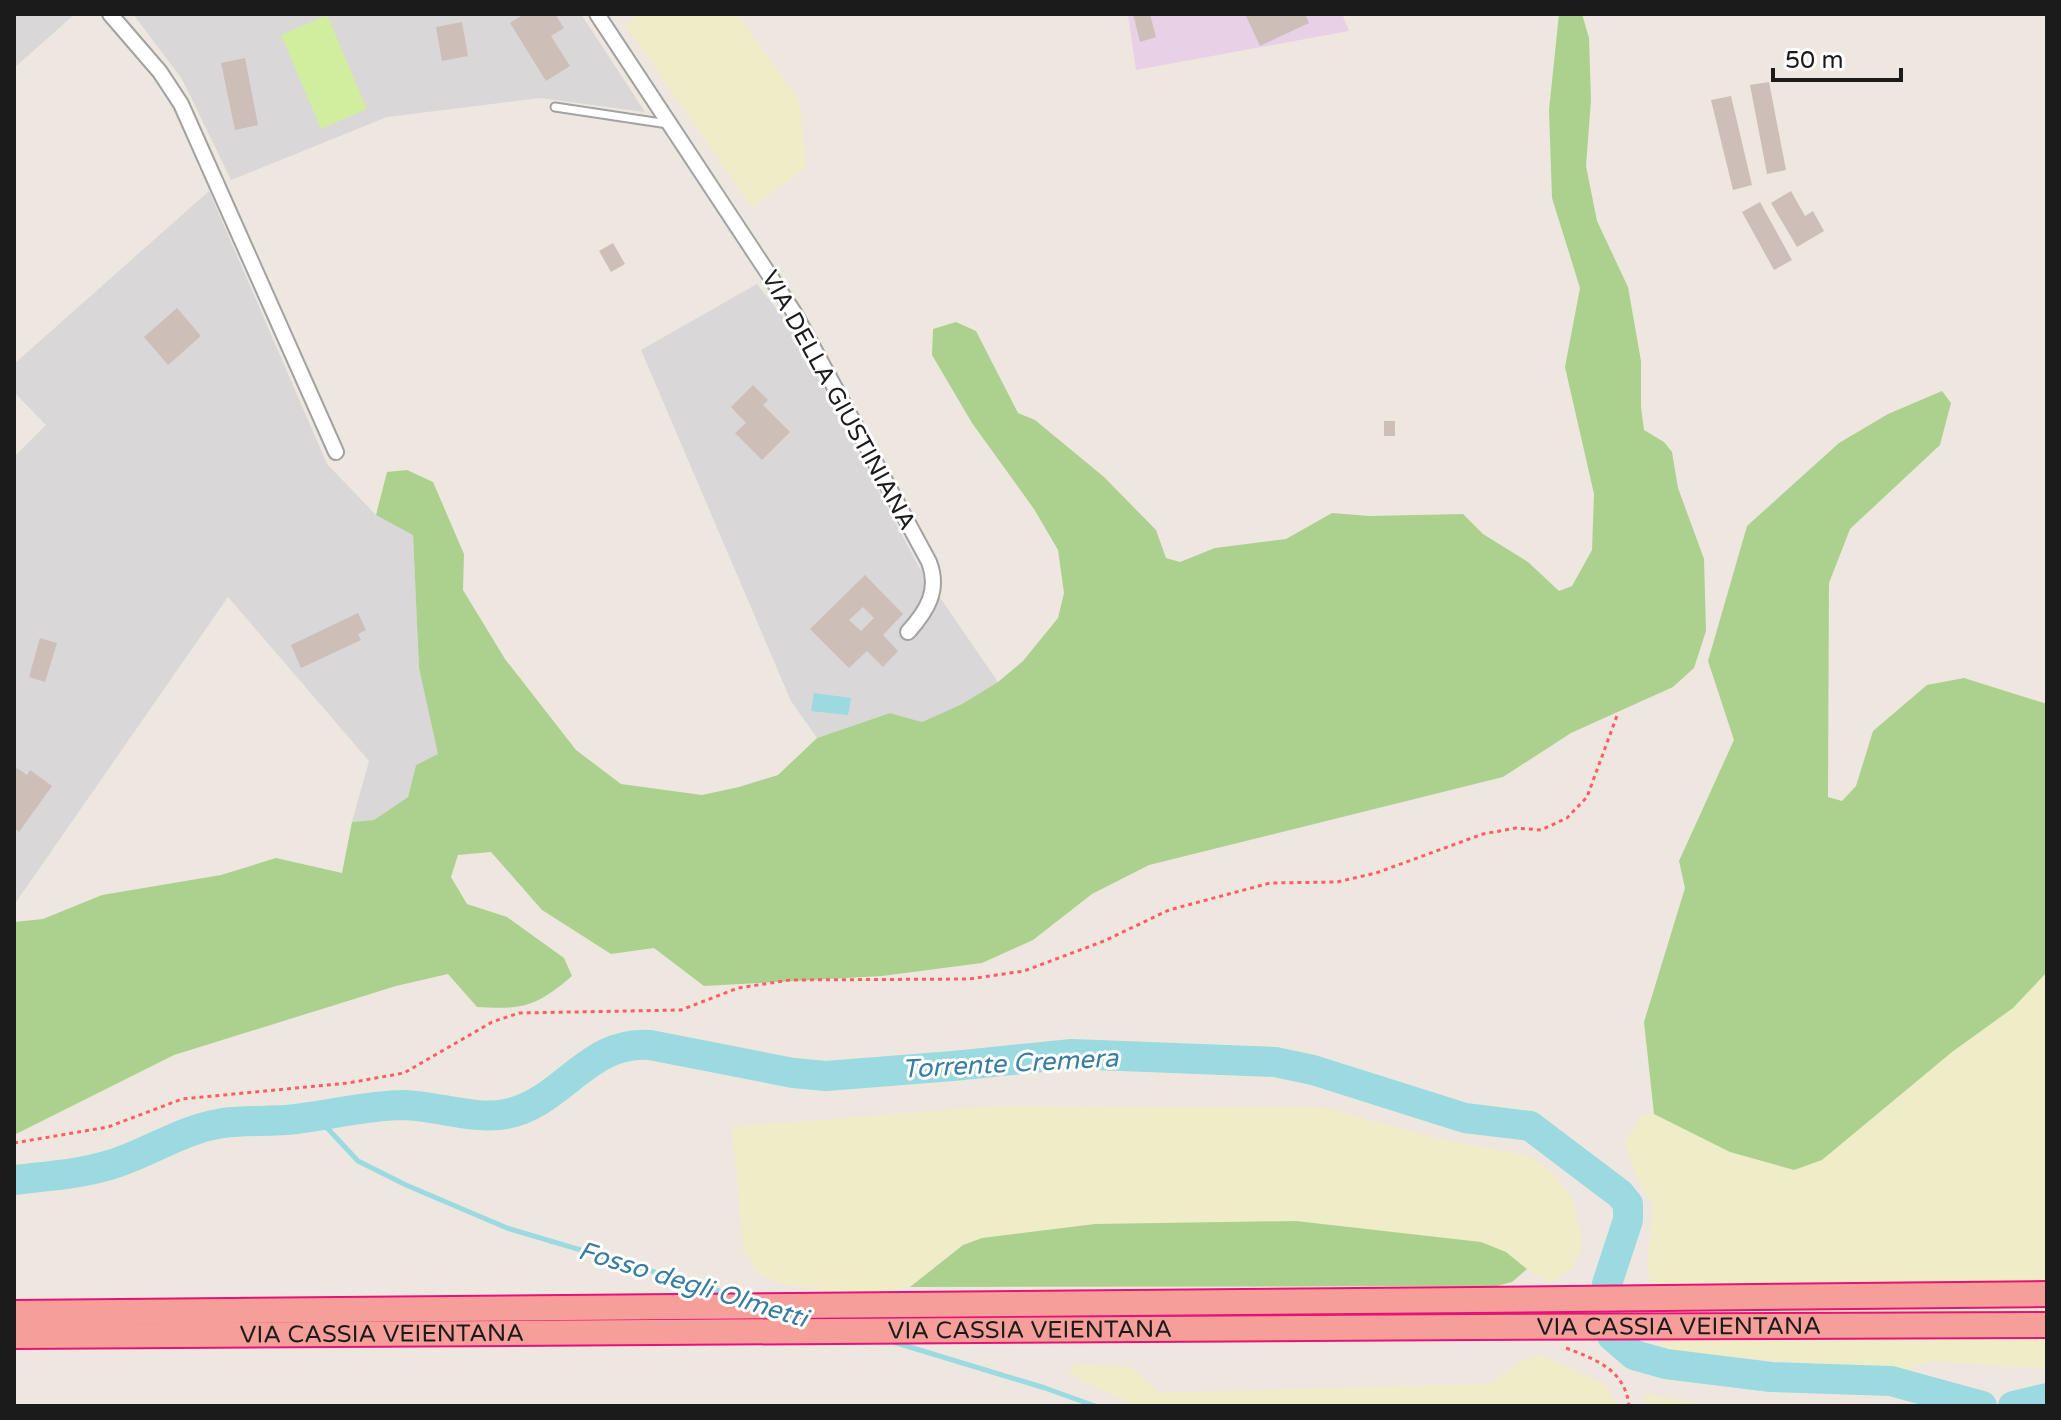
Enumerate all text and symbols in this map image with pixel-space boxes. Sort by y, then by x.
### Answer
scale bar [1773,32,1901,82]
text: 50 m [1785,46,1843,75]
street label: VIA DELLA GIUSTINIANA [755,266,922,535]
water label: Torrente Cremera [901,1042,1120,1085]
water label: Fosso degli Olmetti [575,1235,814,1335]
street label: VIA CASSIA VEIENTANA [1537,1312,1821,1342]
street label: VIA CASSIA VEIENTANA [888,1315,1172,1346]
street label: VIA CASSIA VEIENTANA [240,1319,524,1350]

